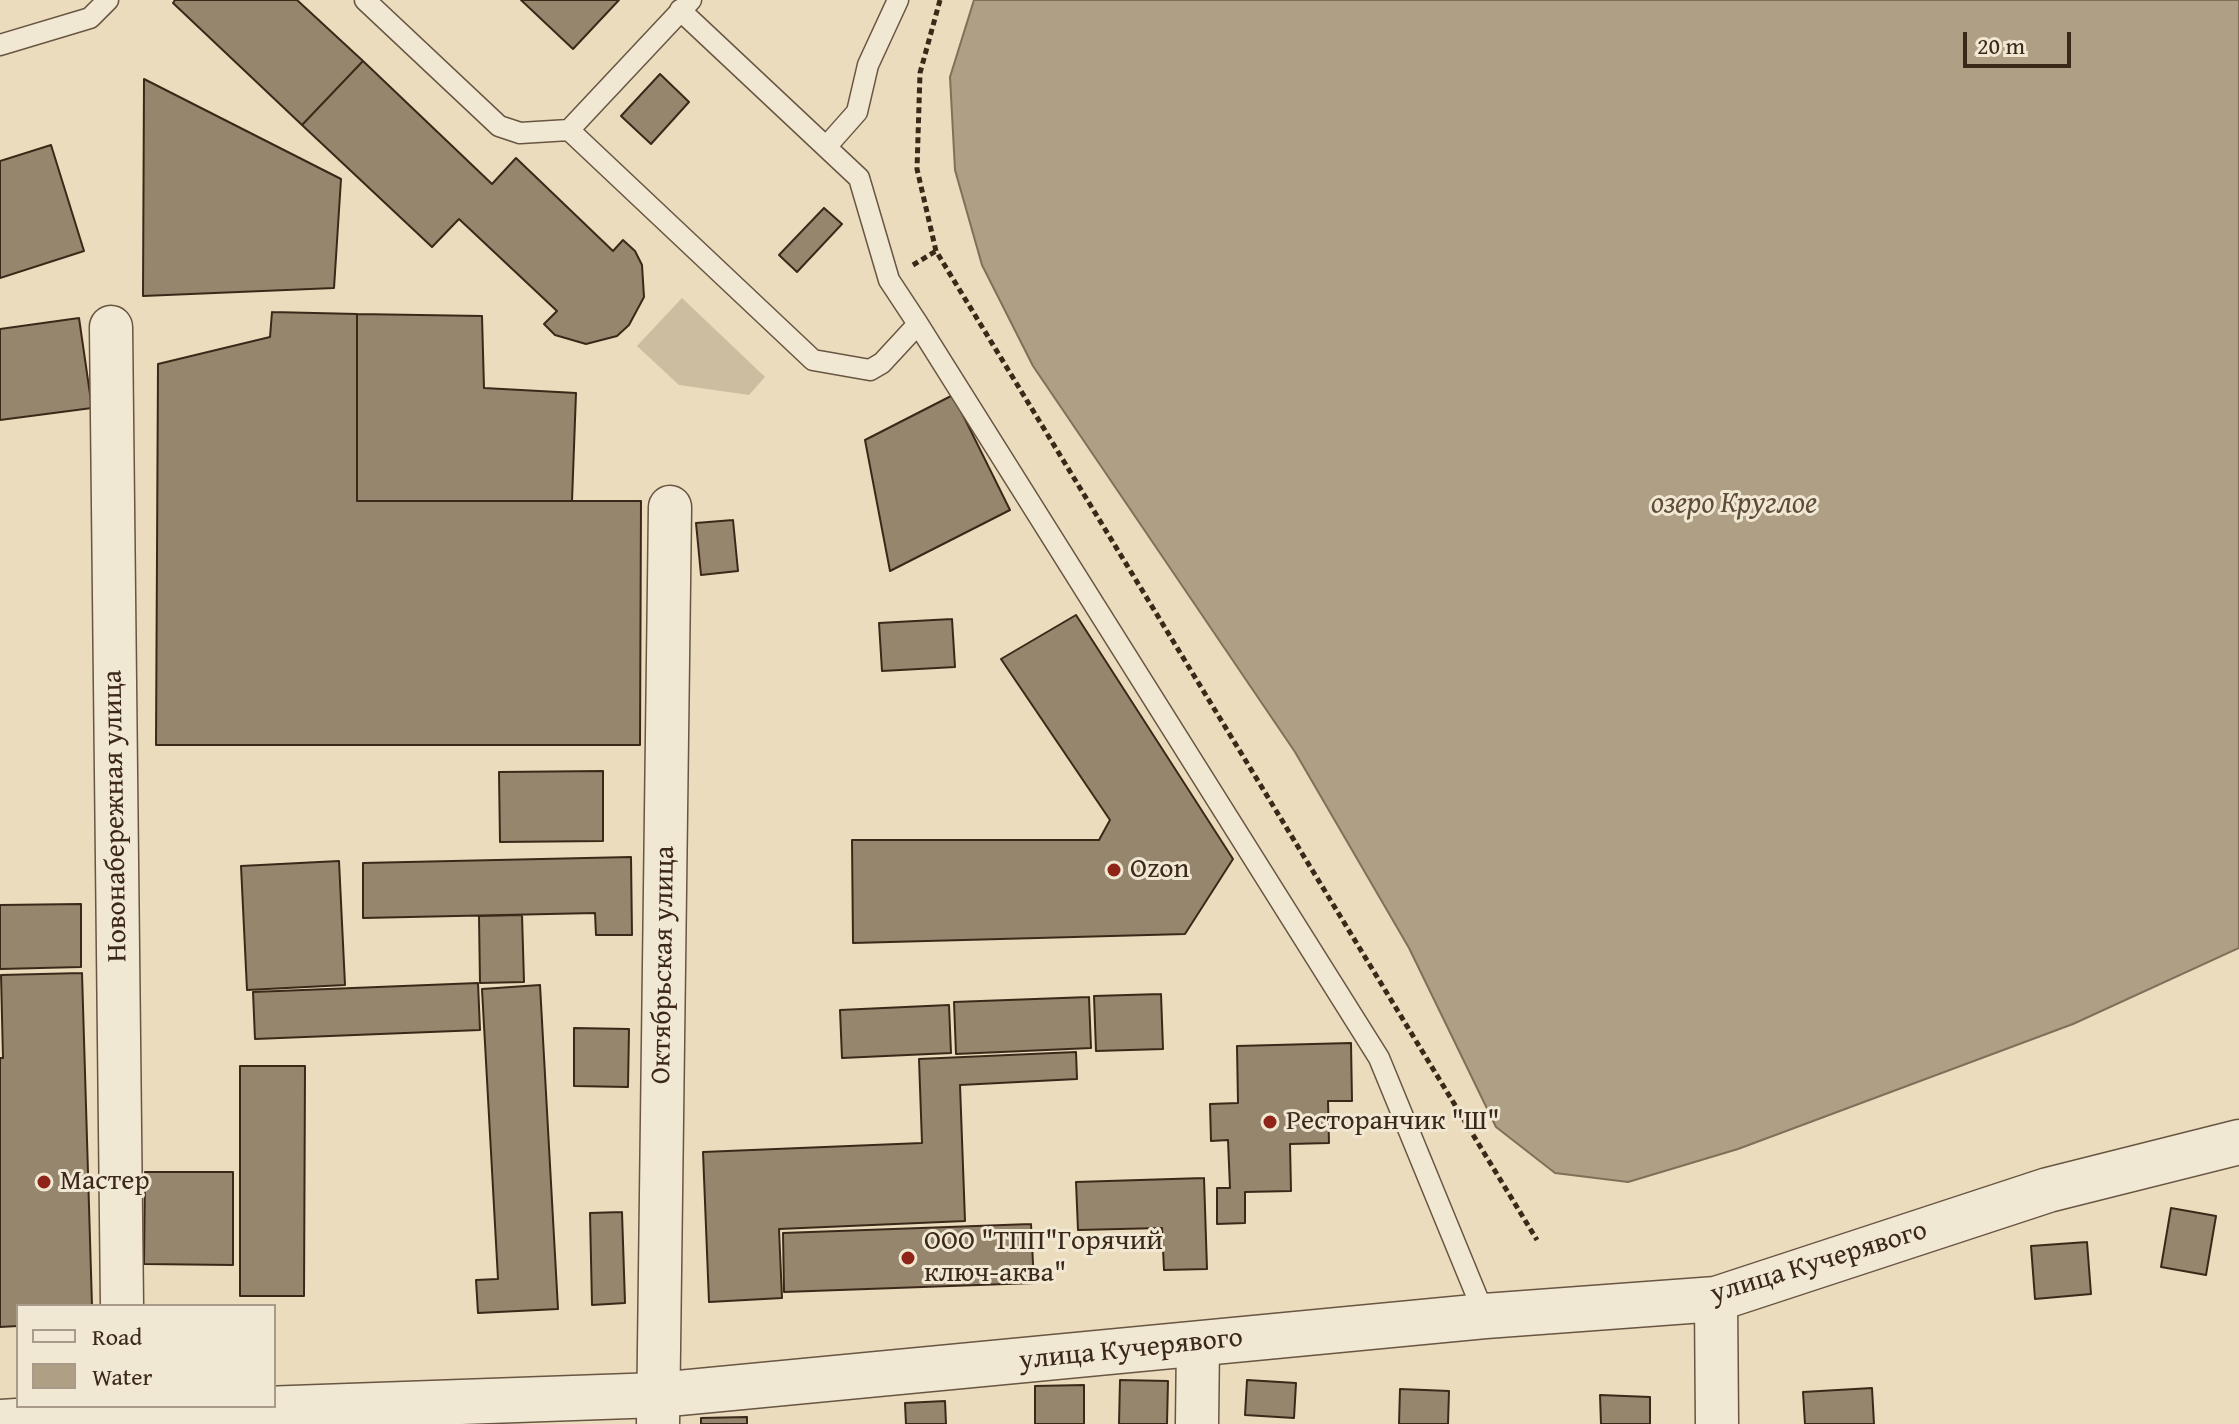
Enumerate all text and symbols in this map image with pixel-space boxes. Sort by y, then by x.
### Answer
scale bar [1967,16,2075,66]
text: 20 m [1977,28,2025,63]
water label: озеро Круглое [1651,486,1817,522]
street label: Новонабережная улица [97,670,135,962]
street label: Октябрьская улица [645,846,683,1084]
place label: Ozon [1130,853,1189,887]
marker: Ozon [1105,861,1123,879]
place label: Ресторанчик "Ш" [1286,1105,1500,1139]
marker: Ресторанчик "Ш" [1261,1113,1279,1131]
place label: Мастер [60,1165,149,1199]
marker: Мастер [35,1173,53,1191]
street label: улица Кучерявого [1707,1214,1931,1312]
place label: ООО "ТПП"Горячий ключ-аква" [924,1225,1163,1291]
marker: ООО "ТПП"Горячий ключ-аква" [899,1249,917,1267]
legend [16,1304,276,1408]
text: Road [92,1319,142,1354]
street label: улица Кучерявого [1018,1322,1244,1378]
text: Water [92,1359,152,1394]

